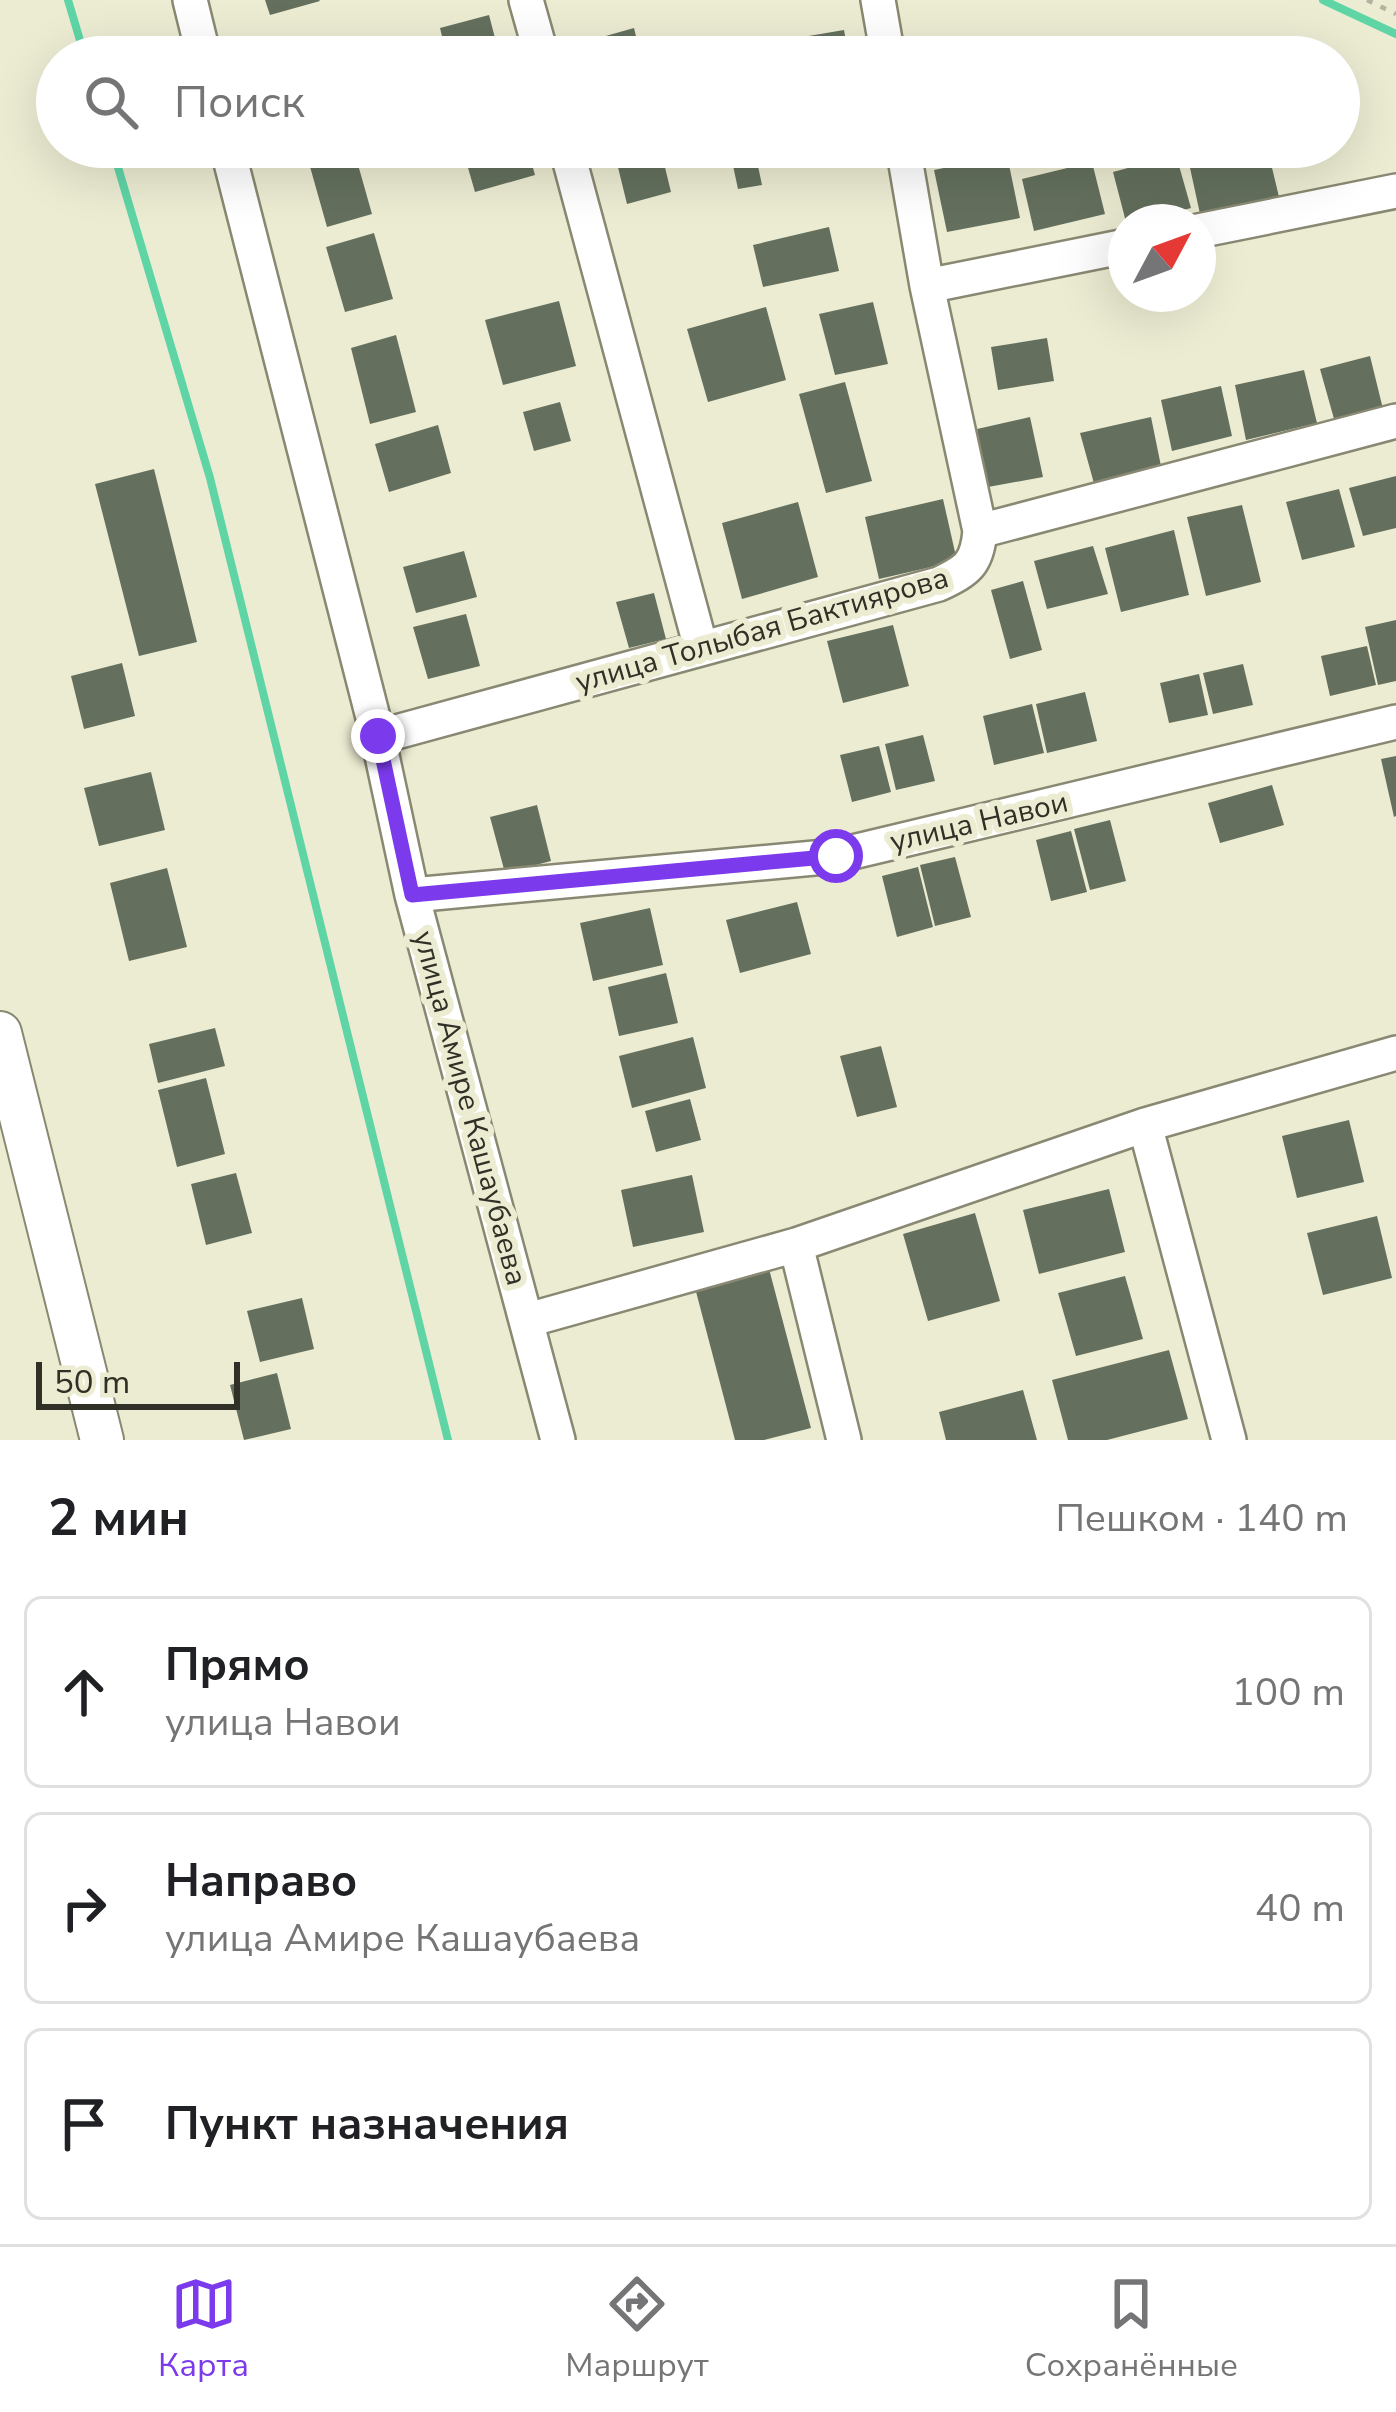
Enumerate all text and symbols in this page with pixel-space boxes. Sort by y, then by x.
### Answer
search box [36,36,1360,168]
icon: search [78,69,144,135]
text: Поиск [174,72,305,133]
north arrow [1108,204,1216,312]
street label: улица Толыбая Бактиярова [571,557,953,703]
route end [351,709,405,763]
street label: улица Навои [886,782,1072,862]
route start [809,829,863,883]
street label: улица Амире Кашаубаева [403,926,537,1290]
scale bar [36,1356,240,1409]
text: 50 m [54,1360,130,1405]
text: 2 мин [48,1483,189,1553]
text: Пешком · 140 m [1055,1492,1348,1545]
text: Прямо [165,1635,310,1696]
icon: ahead [51,1659,117,1725]
text: 100 m [1231,1666,1345,1719]
text: улица Навои [165,1696,401,1749]
text: Направо [165,1851,357,1912]
icon: right [51,1875,117,1941]
text: 40 m [1255,1882,1345,1935]
text: улица Амире Кашаубаева [165,1912,640,1965]
icon: arrive [51,2091,117,2157]
text: Пункт назначения [165,2094,569,2155]
tab: Карта [158,2271,249,2388]
tab: Маршрут [565,2271,709,2388]
tab: Сохранённые [1025,2271,1238,2388]

